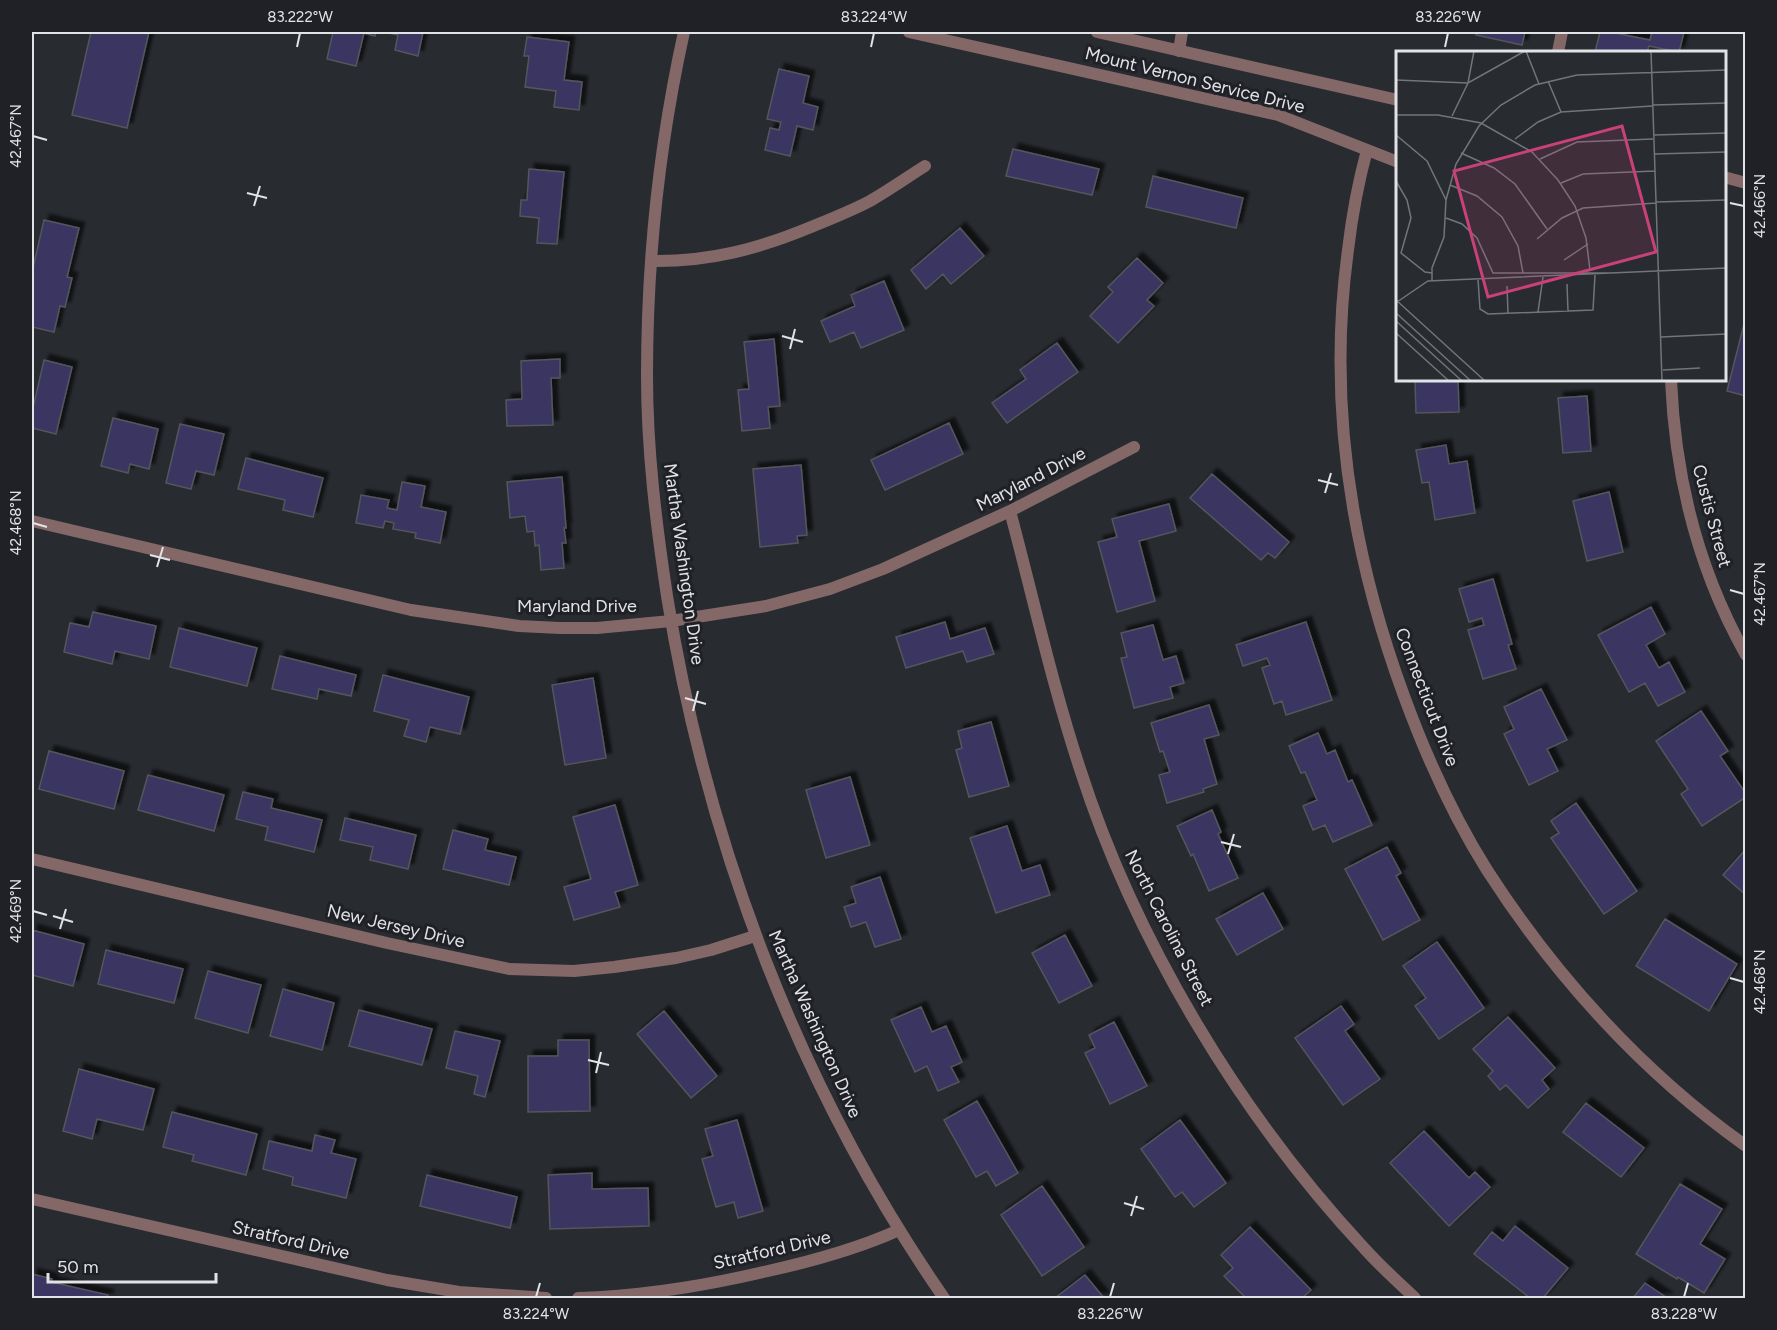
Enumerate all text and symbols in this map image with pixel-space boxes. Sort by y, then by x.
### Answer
text: 83.222°W [267,8,333,26]
text: 83.224°W [841,8,908,26]
text: 83.226°W [1415,8,1481,26]
street label: Mount Vernon Service Drive [1083,42,1307,118]
inset map [1396,51,1726,381]
text: 42.467°N [7,104,25,168]
text: 42.466°N [1751,174,1769,238]
street label: Maryland Drive [973,442,1089,516]
street label: Martha Washington Drive [659,462,709,666]
street label: Custis Street [1688,462,1736,570]
text: 42.468°N [7,491,25,555]
text: 42.467°N [1751,562,1769,626]
street label: Maryland Drive [517,595,637,617]
street label: Connecticut Drive [1390,625,1464,770]
street label: North Carolina Street [1120,846,1218,1010]
text: 42.469°N [7,879,25,943]
street label: New Jersey Drive [325,899,467,953]
street label: Martha Washington Drive [764,927,866,1121]
text: 42.468°N [1751,950,1769,1014]
street label: Stratford Drive [230,1216,352,1264]
street label: Stratford Drive [711,1226,833,1274]
scale bar [48,1246,216,1284]
text: 50 m [57,1256,99,1278]
text: 83.224°W [503,1305,570,1323]
text: 83.226°W [1077,1305,1143,1323]
text: 83.228°W [1651,1305,1718,1323]

